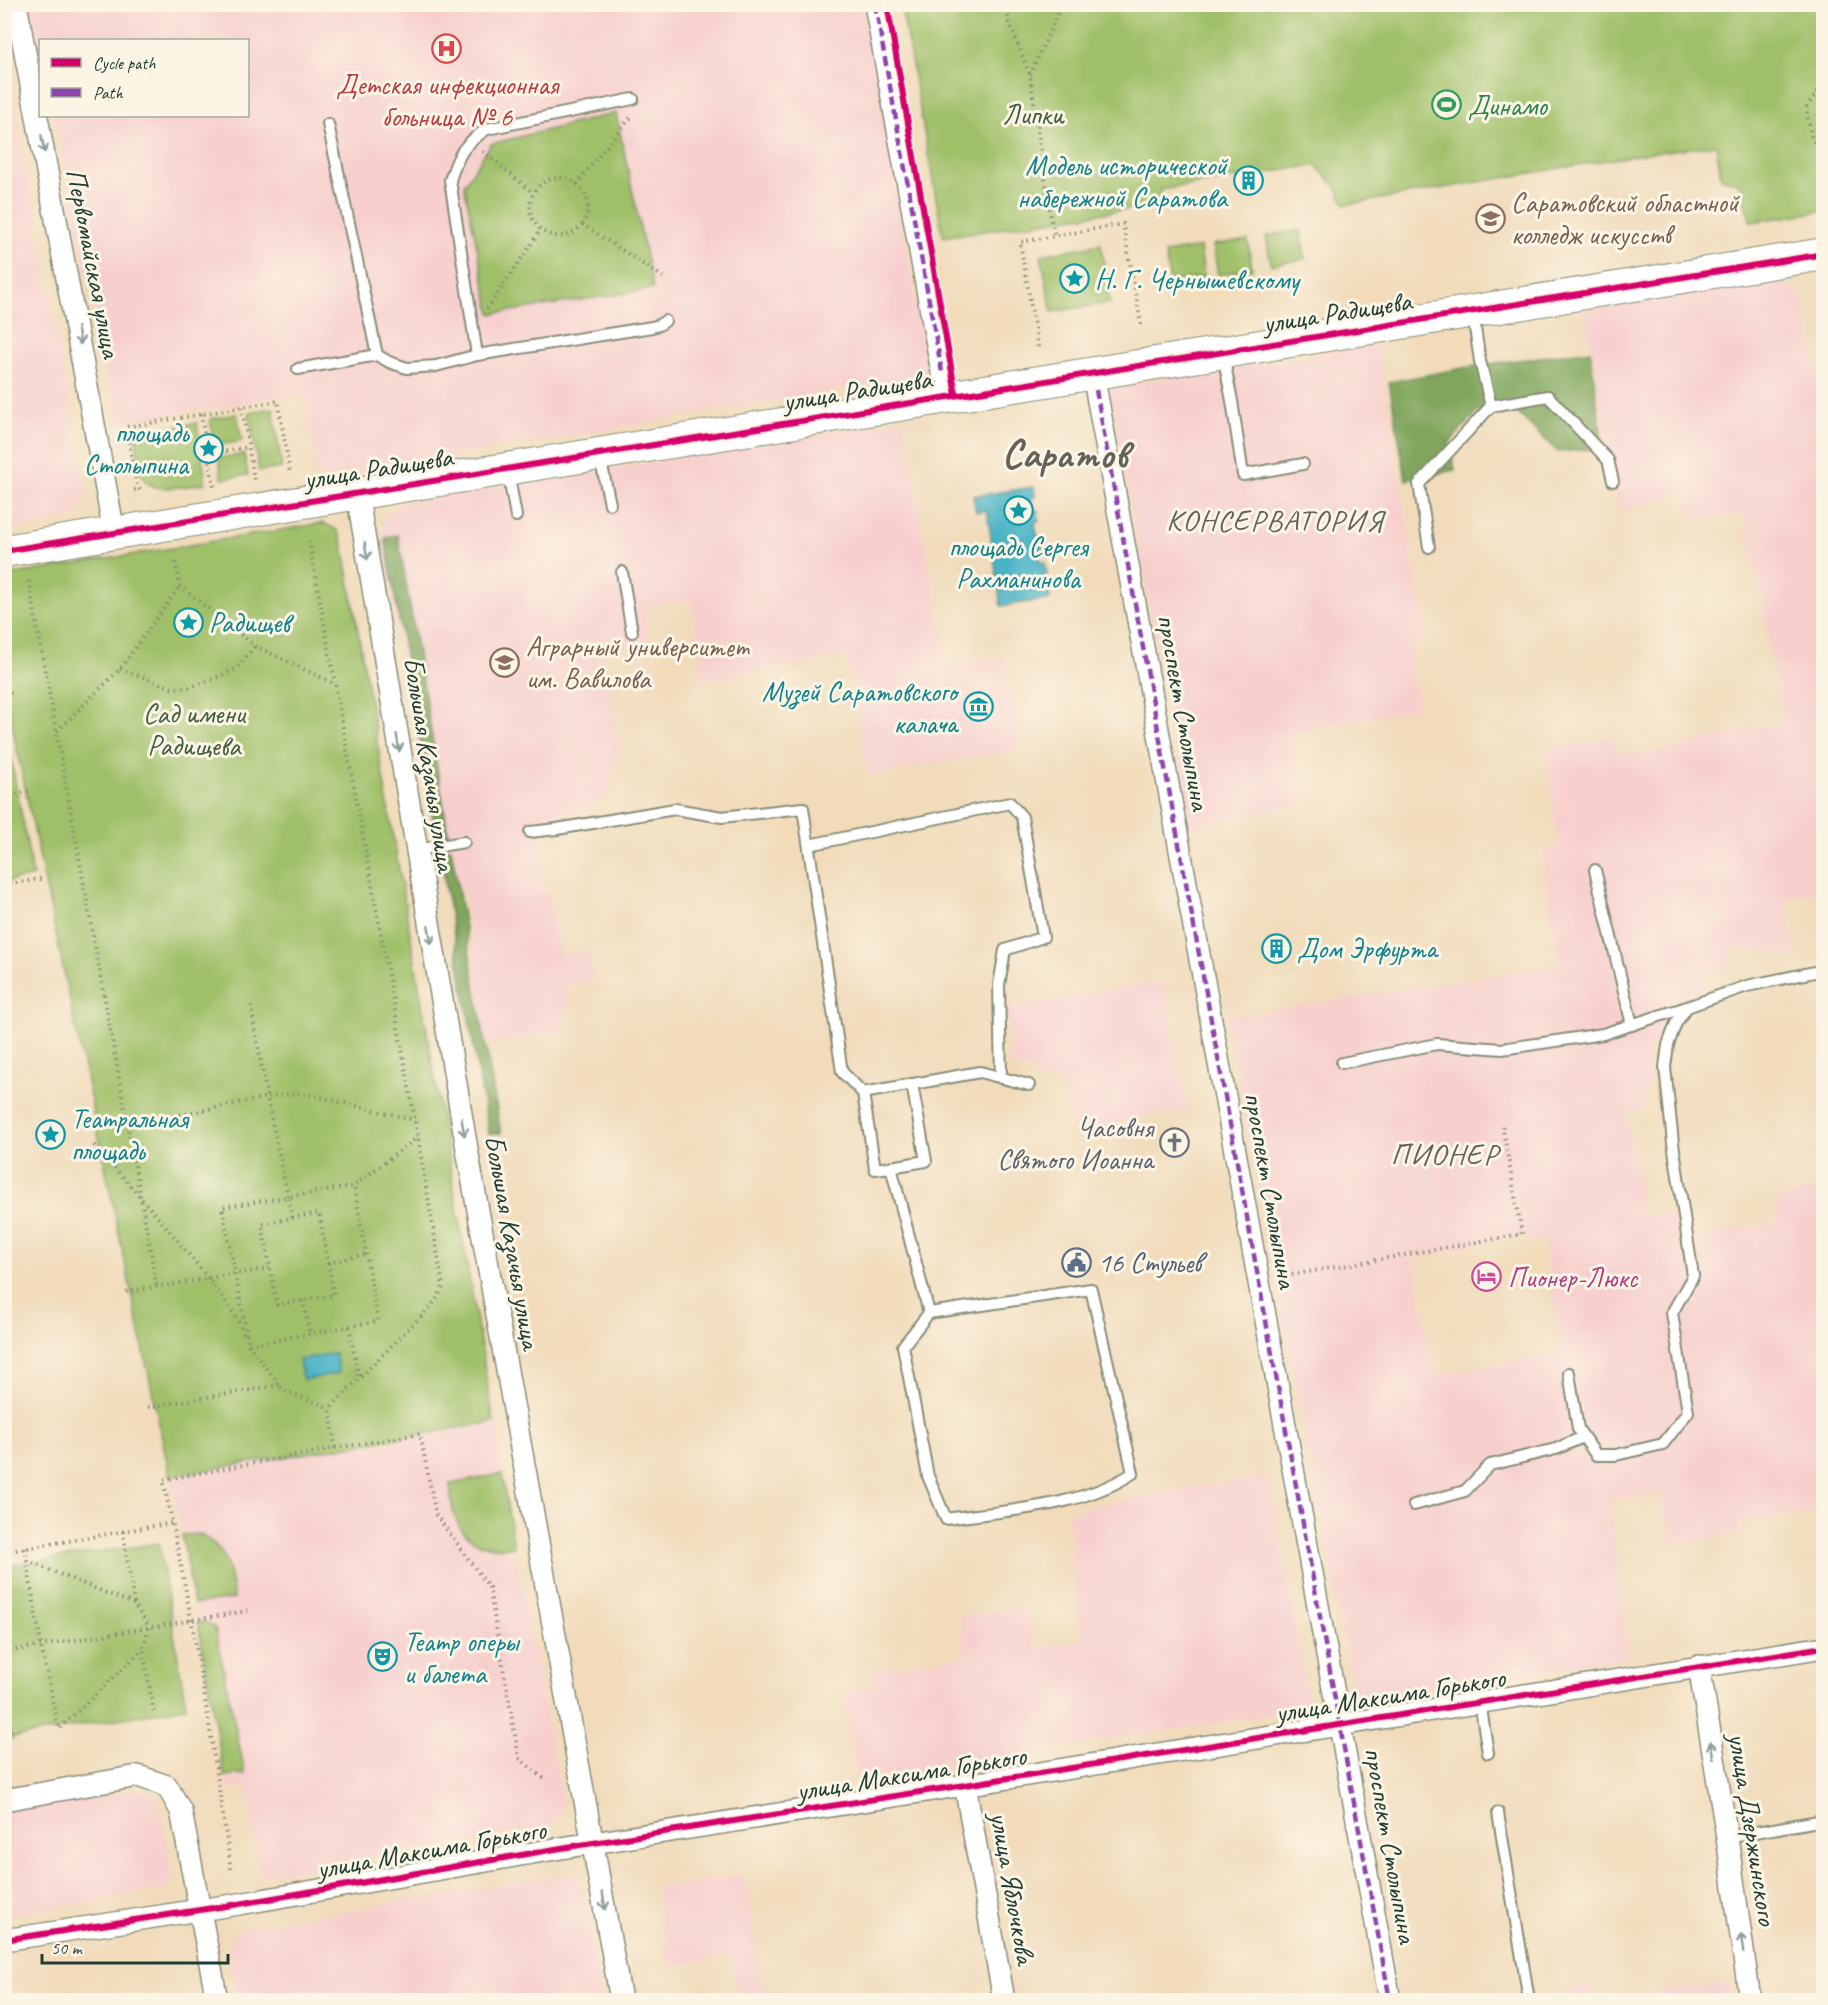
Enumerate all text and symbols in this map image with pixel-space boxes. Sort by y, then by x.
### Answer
hospital icon: Детская инфекционная больница № 6 [431,33,463,65]
legend [39,39,249,117]
text: Cycle path [93,52,156,74]
place label: Детская инфекционная больница № 6 [336,67,560,134]
text: Path [93,82,123,104]
place label: Динамо [1468,88,1549,123]
sports icon: Динамо [1431,89,1463,121]
park label: Липки [1003,97,1065,132]
one-way arrow [38,134,49,154]
place label: Модель исторической набережной Саратова [1017,148,1229,215]
street label: Первомайская улица [59,165,130,362]
building icon: Модель исторической набережной Саратова [1232,165,1264,197]
place label: Саратовский областной колледж искусств [1511,185,1740,252]
school or university icon: Саратовский областной колледж искусств [1474,202,1506,234]
place label: Н. Г. Чернышевскому [1095,262,1301,297]
place icon: Н. Г. Чернышевскому [1058,263,1090,295]
street label: улица Радищева [1258,283,1415,341]
one-way arrow [74,326,85,345]
street label: улица Радищева [778,361,935,419]
place label: площадь Столыпина [84,415,190,482]
district label: Саратов [1002,429,1135,479]
place icon: площадь Столыпина [193,432,225,464]
street label: улица Радищева [299,439,456,497]
place icon: площадь Сергея Рахманинова [1002,494,1034,526]
district label: КОНСЕРВАТОРИЯ [1166,501,1387,539]
place label: площадь Сергея Рахманинова [949,529,1090,596]
one-way arrow [361,540,372,560]
place label: Радищев [209,605,295,640]
place icon: Радищев [172,606,204,638]
street label: проспект Столыпина [1150,611,1219,814]
place label: Аграрный университет им. Вавилова [526,629,751,696]
school or university icon: Аграрный университет им. Вавилова [489,646,521,678]
street label: Большая Казачья улица [395,654,465,876]
place label: Музей Саратовского калача [762,674,960,741]
museum icon: Музей Саратовского калача [962,691,994,723]
park label: Сад имени Радищева [143,696,247,763]
one-way arrow [393,733,404,752]
one-way arrow [425,925,436,945]
place label: Дом Эрфурта [1297,931,1439,966]
building icon: Дом Эрфурта [1260,932,1292,964]
street label: проспект Столыпина [1237,1089,1306,1292]
place label: Театральная площадь [71,1101,190,1168]
place label: Часовня Святого Иоанна [997,1110,1156,1177]
one-way arrow [458,1117,469,1137]
place icon: Театральная площадь [34,1118,66,1150]
church icon: Часовня Святого Иоанна [1158,1127,1190,1159]
street label: Большая Казачья улица [476,1132,549,1354]
district label: ПИОНЕР [1391,1135,1502,1173]
place label: 16 Стульев [1098,1245,1208,1280]
public building icon: 16 Стульев [1061,1246,1093,1278]
place label: Пионер-Люкс [1508,1260,1639,1295]
hotel icon: Пионер-Люкс [1471,1261,1503,1293]
place label: Театр оперы и балета [404,1624,521,1691]
theatre icon: Театр оперы и балета [367,1641,399,1673]
street label: улица Максима Горького [1271,1659,1509,1731]
street label: улица Дзержинского [1720,1728,1786,1930]
street label: улица Максима Горького [792,1737,1030,1809]
one-way arrow [1707,1740,1718,1760]
street label: проспект Столыпина [1357,1744,1426,1947]
street label: улица Яблочкова [982,1807,1044,1969]
street label: улица Максима Горького [312,1811,550,1887]
one-way arrow [599,1891,610,1910]
scale bar [42,1927,228,1965]
one-way arrow [1736,1933,1747,1953]
text: 50 m [51,1937,84,1959]

